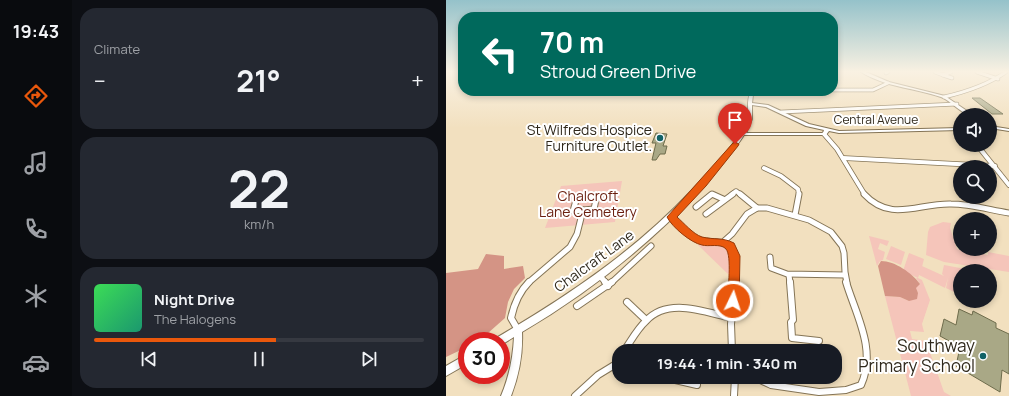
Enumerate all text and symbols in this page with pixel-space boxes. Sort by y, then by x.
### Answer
text: 19:43 [13,19,59,43]
text: 70 m [540,23,604,61]
icon: left [474,28,526,80]
text: Climate [94,40,140,58]
text: Stroud Green Drive [540,59,696,83]
text: 21° [236,60,281,101]
text: − [94,66,106,96]
text: + [411,66,424,96]
icon: directions [22,82,50,110]
pin [718,103,752,144]
map controls [953,108,997,308]
button: sound [953,108,997,152]
icon: arrive [724,109,746,131]
street label: Central Avenue [834,111,918,128]
place label: St Wilfreds Hospice Furniture Outlet. [527,120,652,155]
marker: St Wilfreds Hospice Furniture Outlet. [655,133,665,143]
icon: music [22,149,50,177]
text: 22 [228,153,290,224]
button: search [953,160,997,204]
park label: Chalcroft Lane Cemetery [539,186,638,221]
button: + [953,212,997,256]
icon: phone [22,215,50,243]
text: km/h [244,215,274,233]
street label: Chalcraft Lane [550,225,637,296]
button: − [953,264,997,308]
position arrow [712,280,754,322]
icon: climate [22,282,50,310]
text: Night Drive [154,289,235,310]
text: The Halogens [154,310,236,328]
speed limit sign: 30 [458,332,510,384]
place label: Southway Primary School [858,334,975,377]
icon: previous [138,348,160,370]
icon: pause [248,348,270,370]
icon: next [358,348,380,370]
icon: car [22,349,50,377]
marker: Southway Primary School [978,351,988,361]
text: 19:44 · 1 min · 340 m [657,353,797,374]

